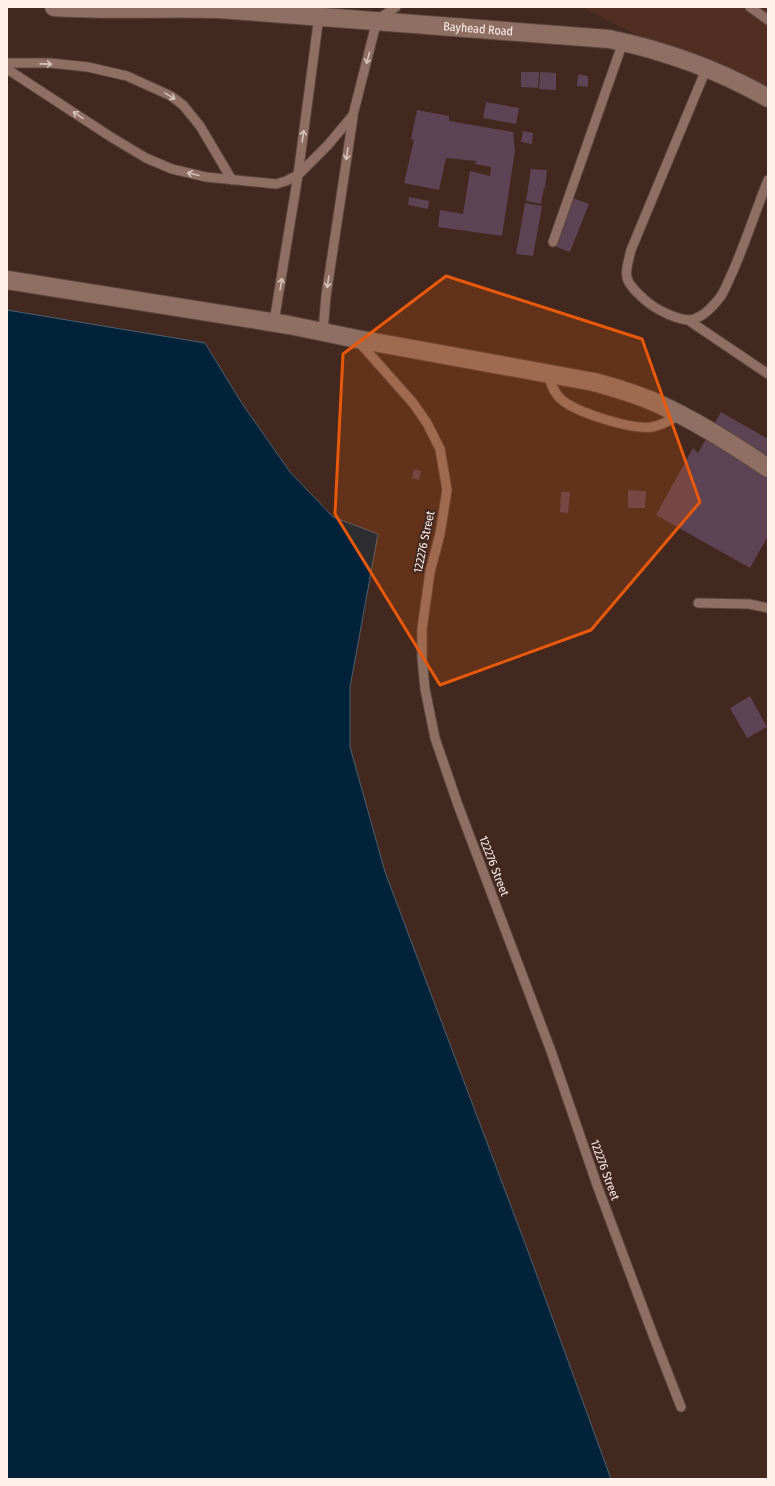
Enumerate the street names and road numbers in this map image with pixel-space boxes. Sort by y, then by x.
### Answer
street label: Bayhead Road [443,19,514,39]
street label: 122276 Street [411,509,437,574]
street label: 122276 Street [476,834,512,898]
street label: 122276 Street [588,1138,622,1202]

